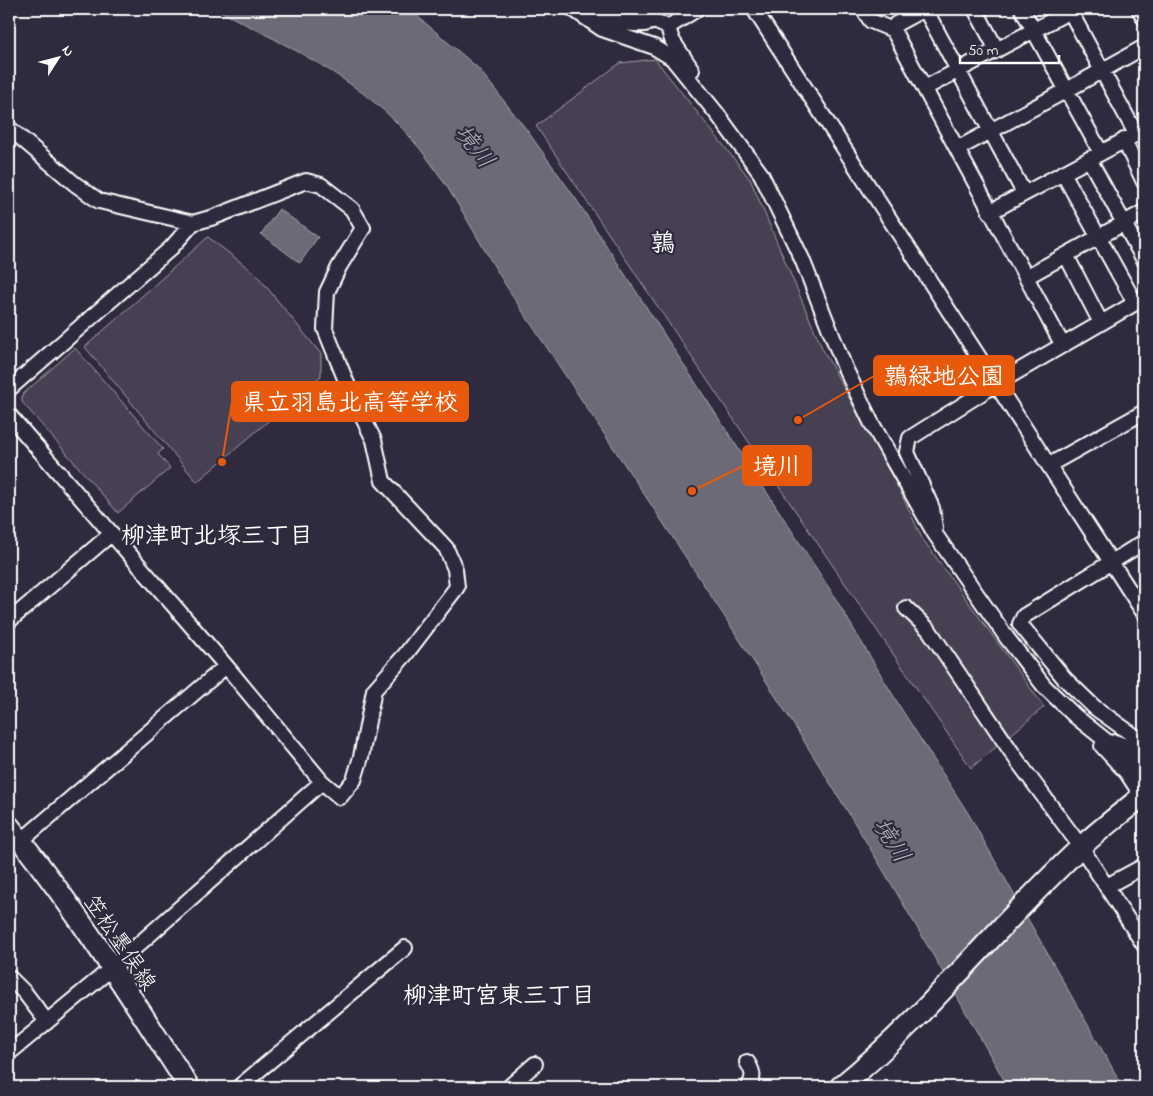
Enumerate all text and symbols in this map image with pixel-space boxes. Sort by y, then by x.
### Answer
north arrow [32,32,82,82]
scale bar [960,32,1059,64]
text: 50 m [968,40,999,62]
text: N [56,41,79,61]
water label: 境川 [444,118,502,177]
district label: 鶉 [650,227,676,263]
callout: 鶉緑地公園 [874,356,1014,395]
text: 鶉緑地公園 [884,361,1004,396]
callout: 県立羽島北高等学校 [232,382,468,421]
text: 県立羽島北高等学校 [242,387,458,422]
callout: 境川 [743,446,811,485]
text: 境川 [753,451,801,486]
district label: 柳津町北塚三丁目 [121,520,313,555]
water label: 境川 [862,812,917,871]
street label: 笠松墨俣線 [74,889,163,998]
district label: 柳津町宮東三丁目 [403,980,595,1015]

